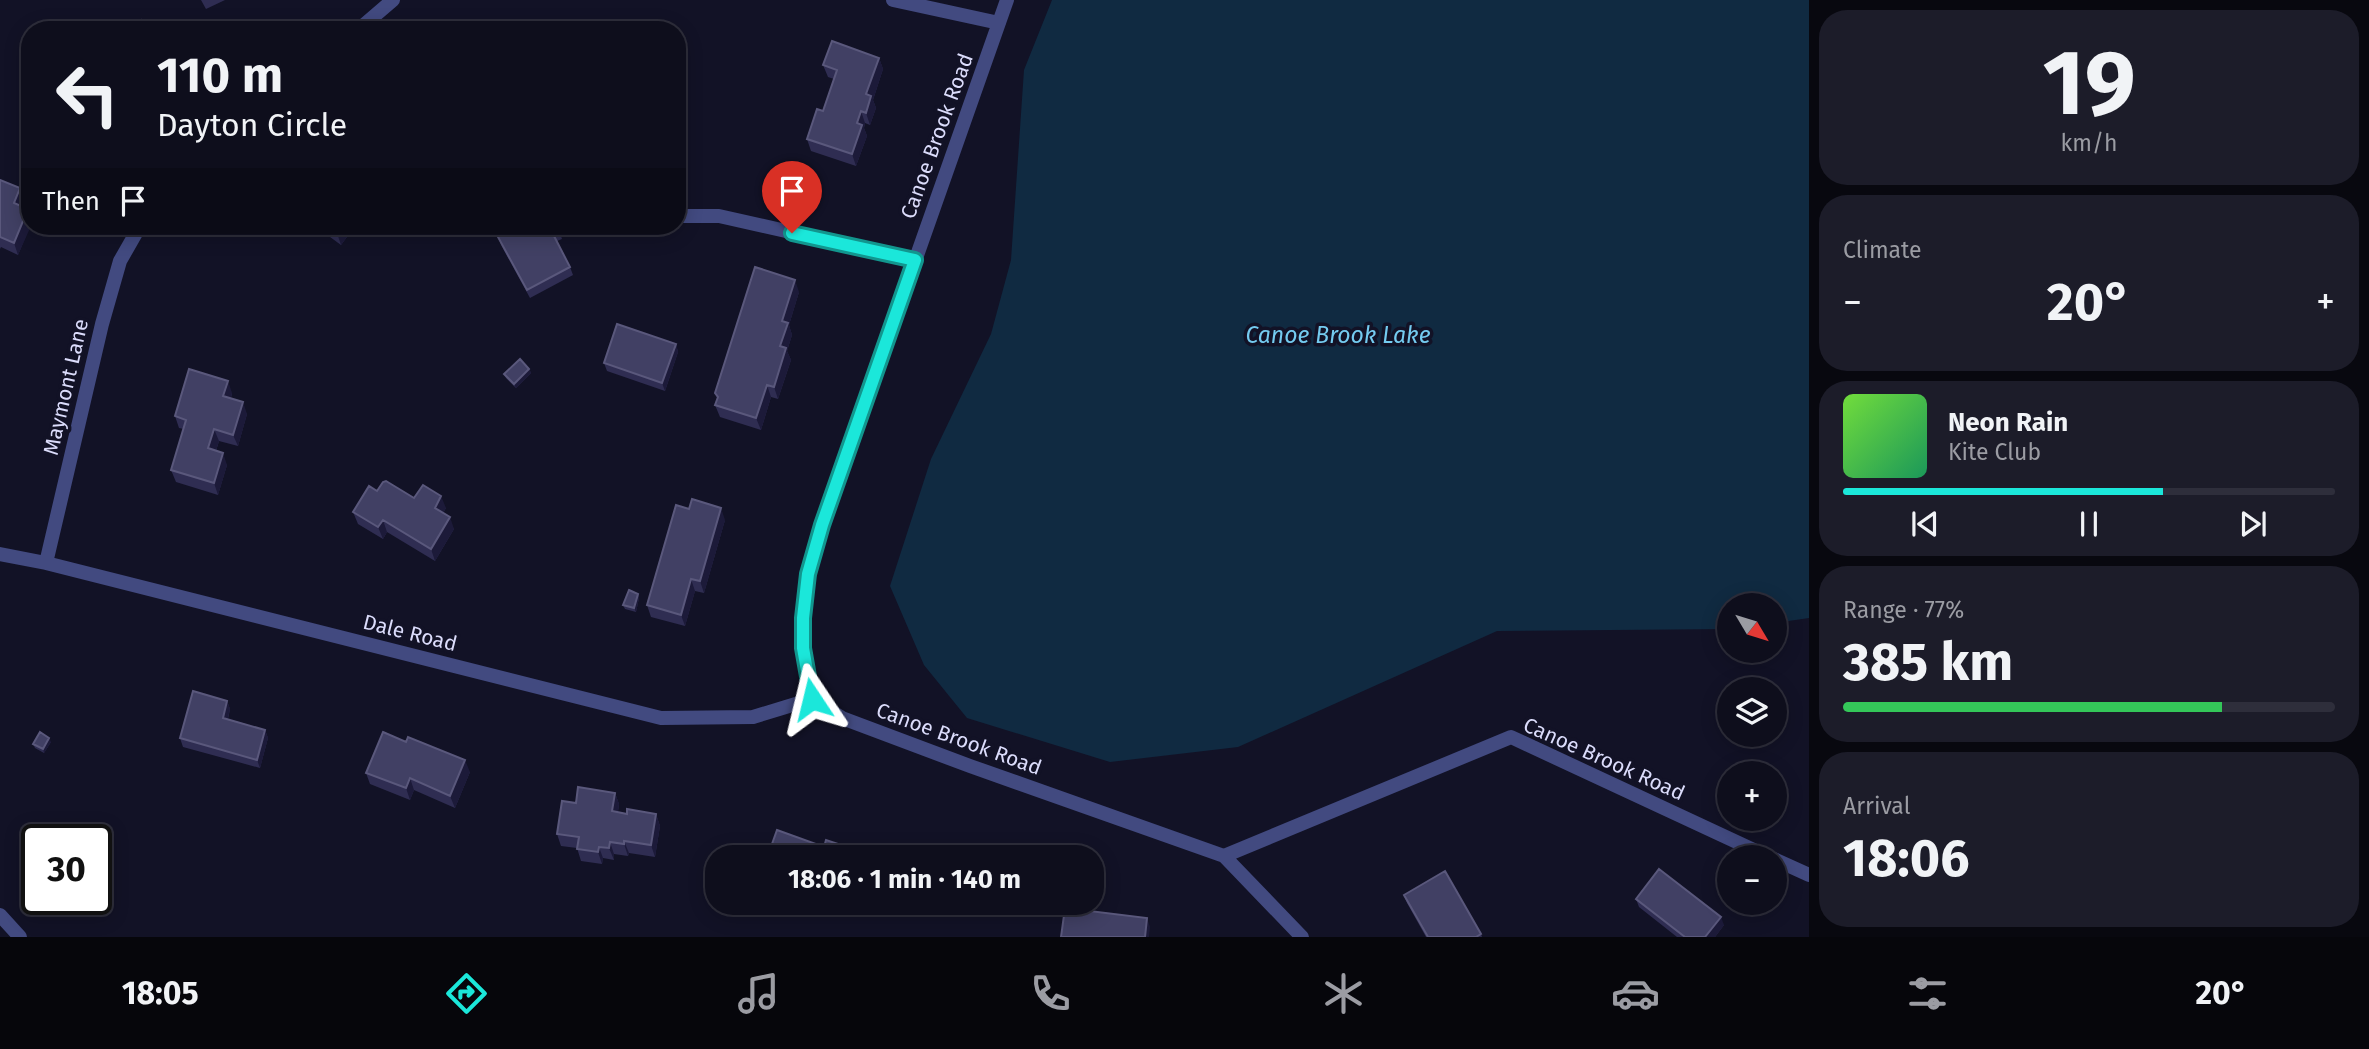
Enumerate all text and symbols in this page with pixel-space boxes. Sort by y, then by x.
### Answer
text: 19 [2042,29,2136,138]
text: 110 m [157,46,283,105]
icon: left [42,49,133,140]
street label: Canoe Brook Road [895,50,979,222]
text: Dayton Circle [157,106,347,144]
text: km/h [2061,129,2117,157]
pin [762,161,822,233]
icon: arrive [773,172,811,210]
icon: arrive [114,182,152,220]
text: Then [42,186,100,217]
text: Climate [1843,236,1922,264]
text: 20° [2047,271,2131,334]
text: − [1843,279,1862,325]
text: + [2316,279,2335,325]
street label: Maymont Lane [38,316,94,458]
water label: Canoe Brook Lake [1245,321,1431,349]
text: Neon Rain [1948,407,2068,438]
text: Kite Club [1948,438,2041,466]
icon: previous [1906,505,1944,543]
icon: pause [2070,505,2108,543]
icon: next [2234,505,2272,543]
north arrow [1717,593,1787,663]
map controls [1717,593,1787,915]
text: Range · 77% [1843,596,1964,624]
street label: Dale Road [360,609,460,657]
text: 385 km [1843,631,2013,694]
position arrow [775,662,849,736]
button: layers [1717,677,1787,747]
street label: Canoe Brook Road [873,697,1045,781]
street label: Canoe Brook Road [1519,712,1689,806]
button: + [1717,761,1787,831]
text: Arrival [1843,792,1910,820]
speed limit sign: 30 [21,824,112,915]
text: 18:06 [1843,827,1970,890]
button: − [1717,845,1787,915]
text: 18:06 · 1 min · 140 m [788,864,1021,895]
icon: directions [442,969,491,1018]
icon: music [734,969,783,1018]
icon: phone [1026,969,1075,1018]
icon: climate [1319,969,1368,1018]
icon: car [1611,969,1660,1018]
icon: filters [1903,969,1952,1018]
text: 18:05 [122,974,199,1012]
text: 20° [2195,974,2247,1012]

